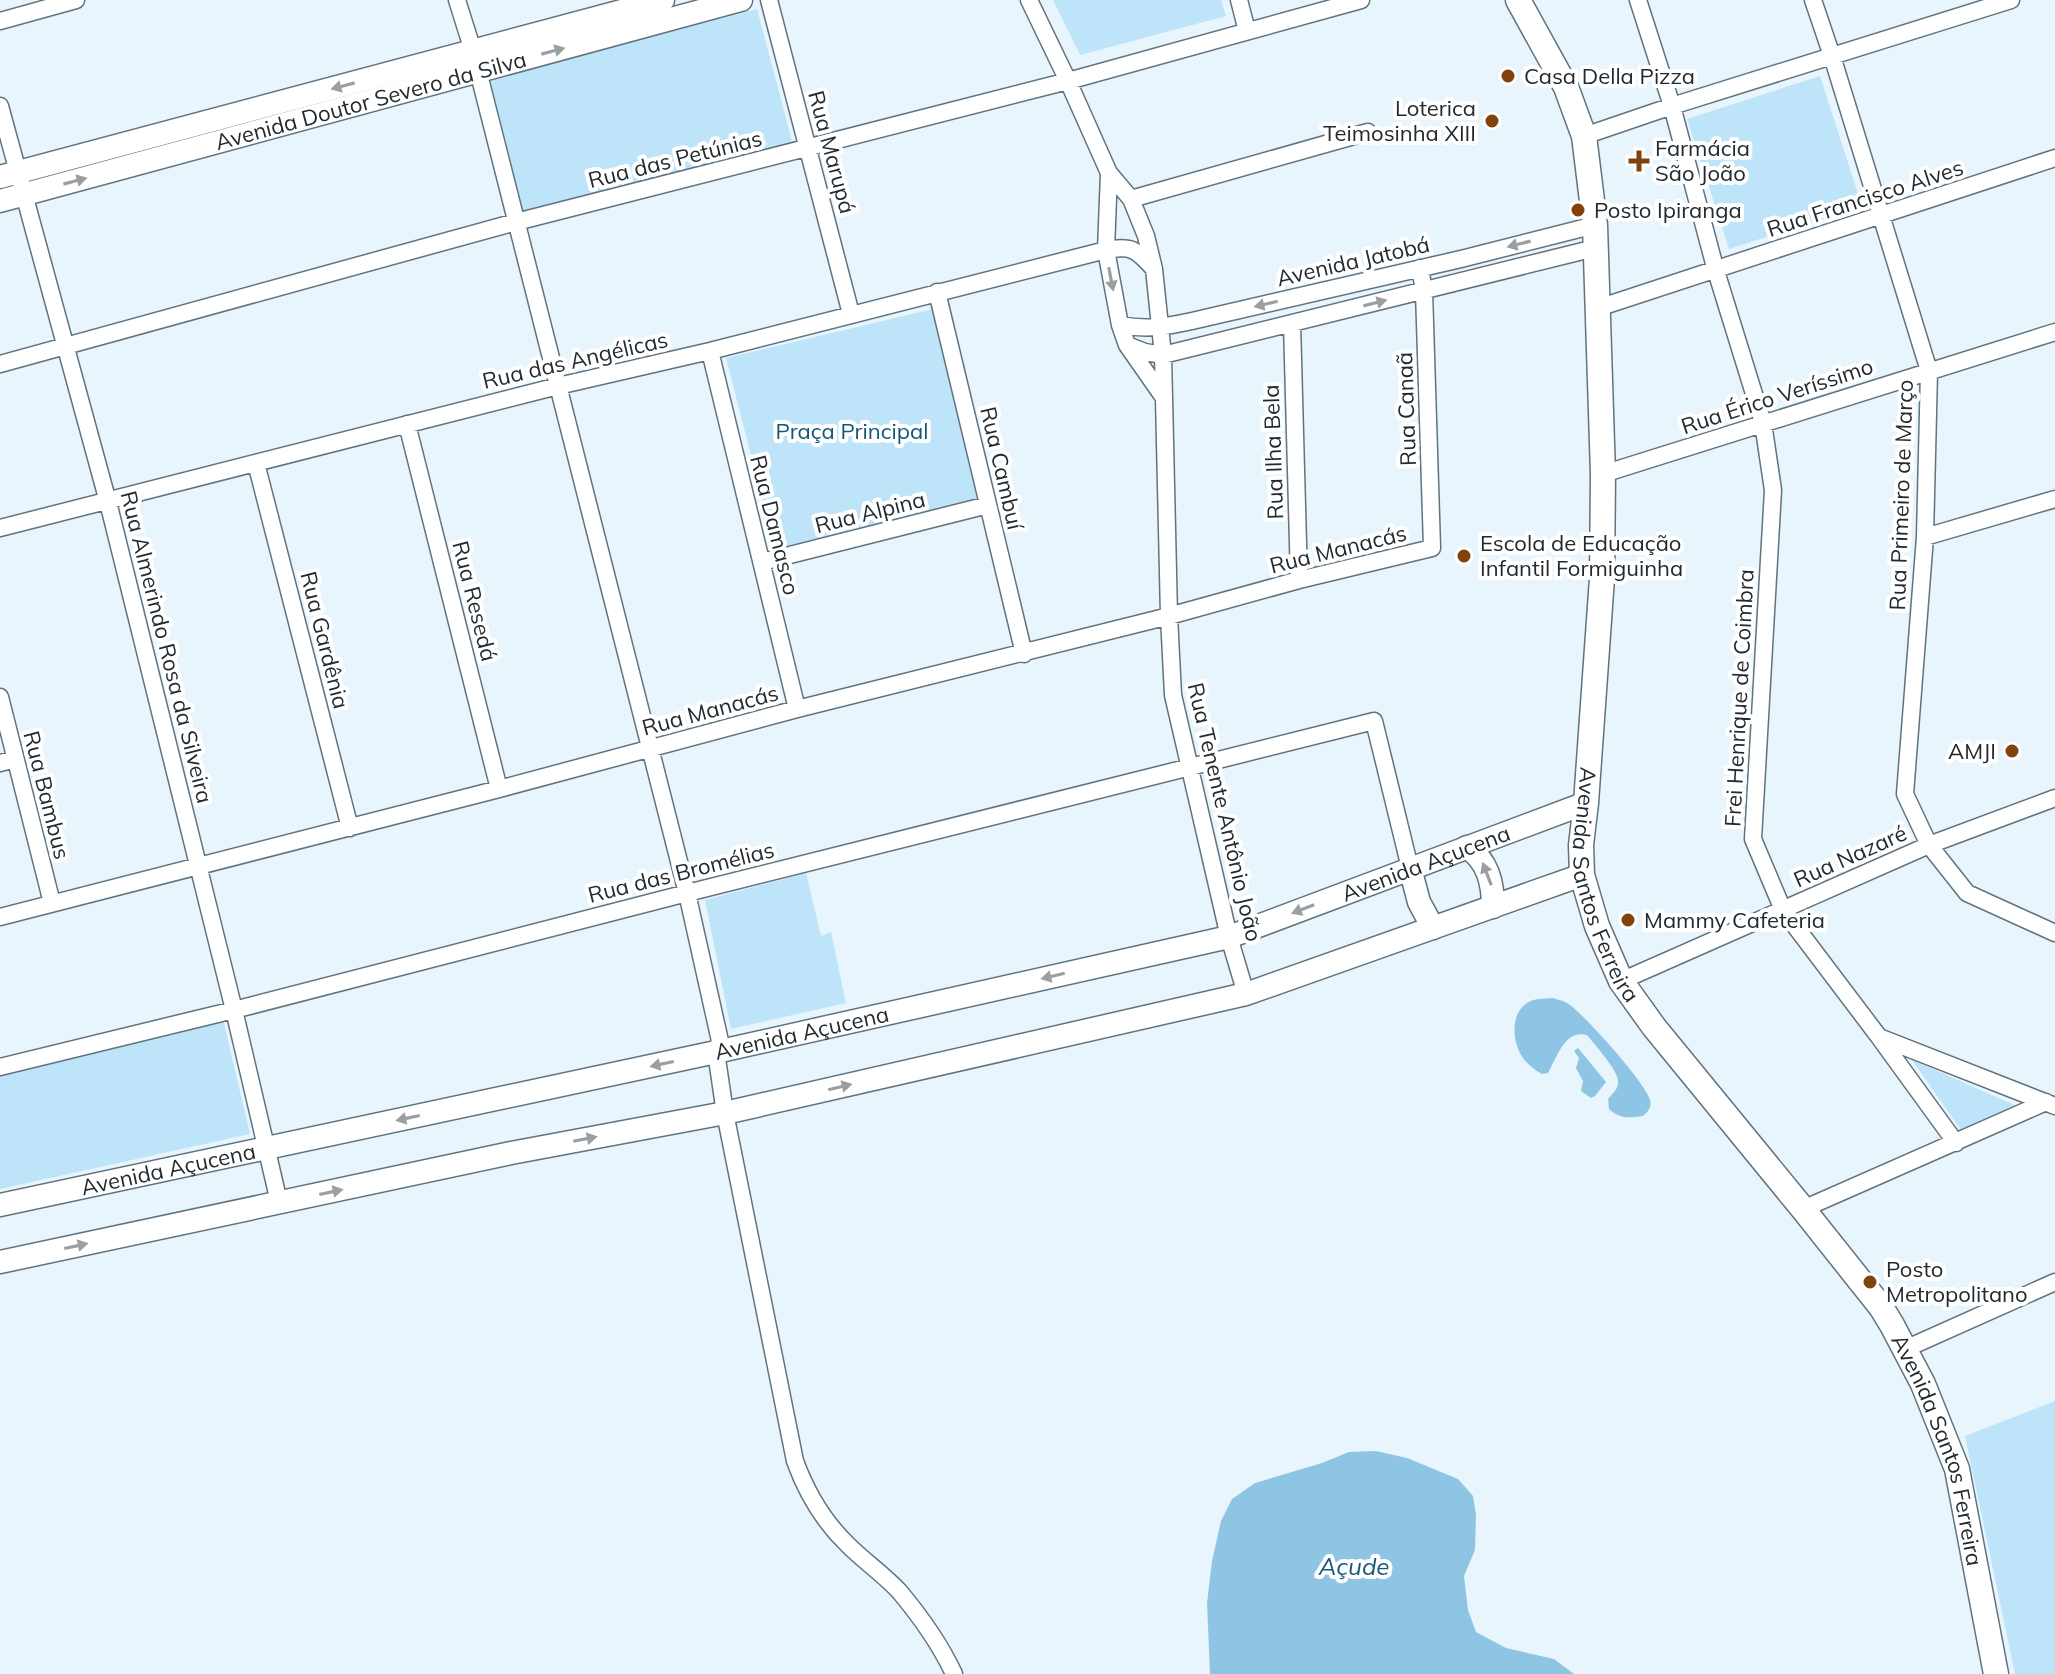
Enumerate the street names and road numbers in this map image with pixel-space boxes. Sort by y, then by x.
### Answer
street label: Avenida Doutor Severo da Silva [212,45,529,156]
street label: Rua Marupá [802,88,862,216]
street label: Rua das Petúnias [585,124,765,194]
street label: Rua Francisco Alves [1763,153,1967,243]
street label: Avenida Jatobá [1274,230,1432,292]
street label: Rua das Angélicas [479,325,671,395]
street label: Rua Canaã [1390,352,1422,466]
street label: Rua Érico Veríssimo [1677,352,1877,440]
street label: Rua Primeiro de Março [1883,379,1919,611]
street label: Rua Ilha Bela [1257,384,1289,520]
street label: Rua Cambuí [974,404,1030,534]
street label: Rua Damasco [744,452,806,598]
street label: Rua Alpina [812,485,928,539]
street label: Rua Almerindo Rosa da Silveira [115,488,219,806]
street label: Rua Manacás [1267,518,1409,580]
street label: Rua Resedá [447,538,503,664]
street label: Rua Gardênia [294,568,356,712]
street label: Frei Henrique de Coimbra [1718,568,1760,828]
street label: Rua Manacás [639,678,781,742]
street label: Rua Tenente Antônio João [1182,680,1268,944]
street label: Rua Bambus [18,728,76,862]
street label: Avenida Santos Ferreira [1566,766,1646,1008]
street label: Avenida Açucena [1338,819,1514,908]
street label: Rua Nazaré [1789,819,1911,893]
street label: Rua das Bromélias [585,835,777,909]
street label: Avenida Açucena [712,1000,892,1066]
street label: Avenida Açucena [78,1137,258,1201]
street label: Avenida Santos Ferreira [1885,1329,1989,1568]

